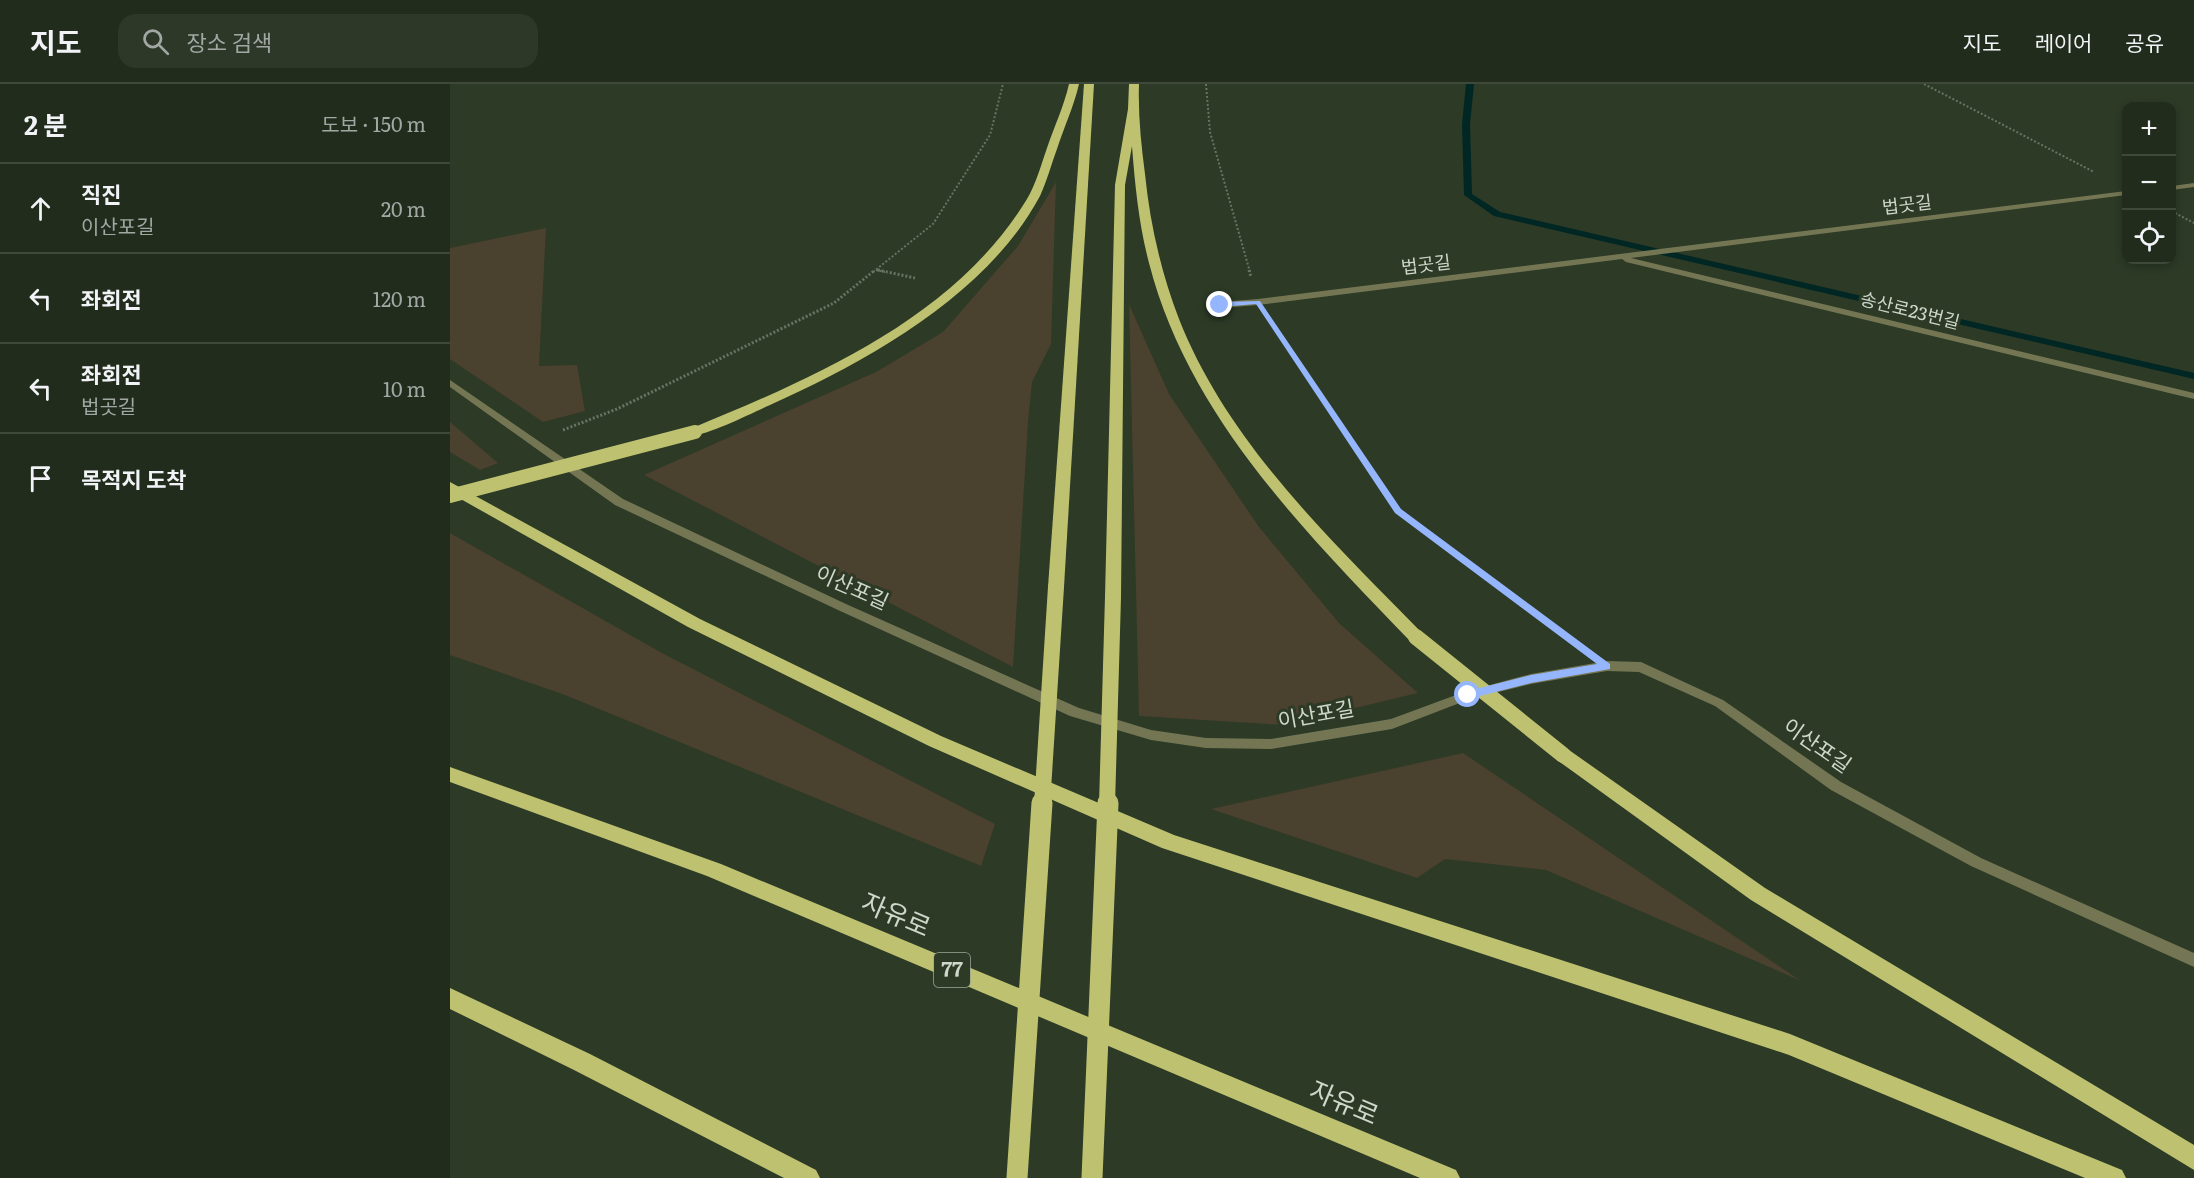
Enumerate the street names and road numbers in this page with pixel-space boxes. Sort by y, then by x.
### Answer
street label: 법곳길 [1881,187,1933,220]
street label: 법곳길 [1400,247,1452,280]
street label: 송산로23번길 [1858,284,1963,335]
street label: 이산포길 [811,556,895,616]
street label: 이산포길 [1275,691,1356,735]
street label: 이산포길 [1778,709,1859,779]
street label: 자유로 [856,881,938,945]
road number: 77 [934,953,970,987]
street label: 자유로 [1304,1069,1386,1133]

